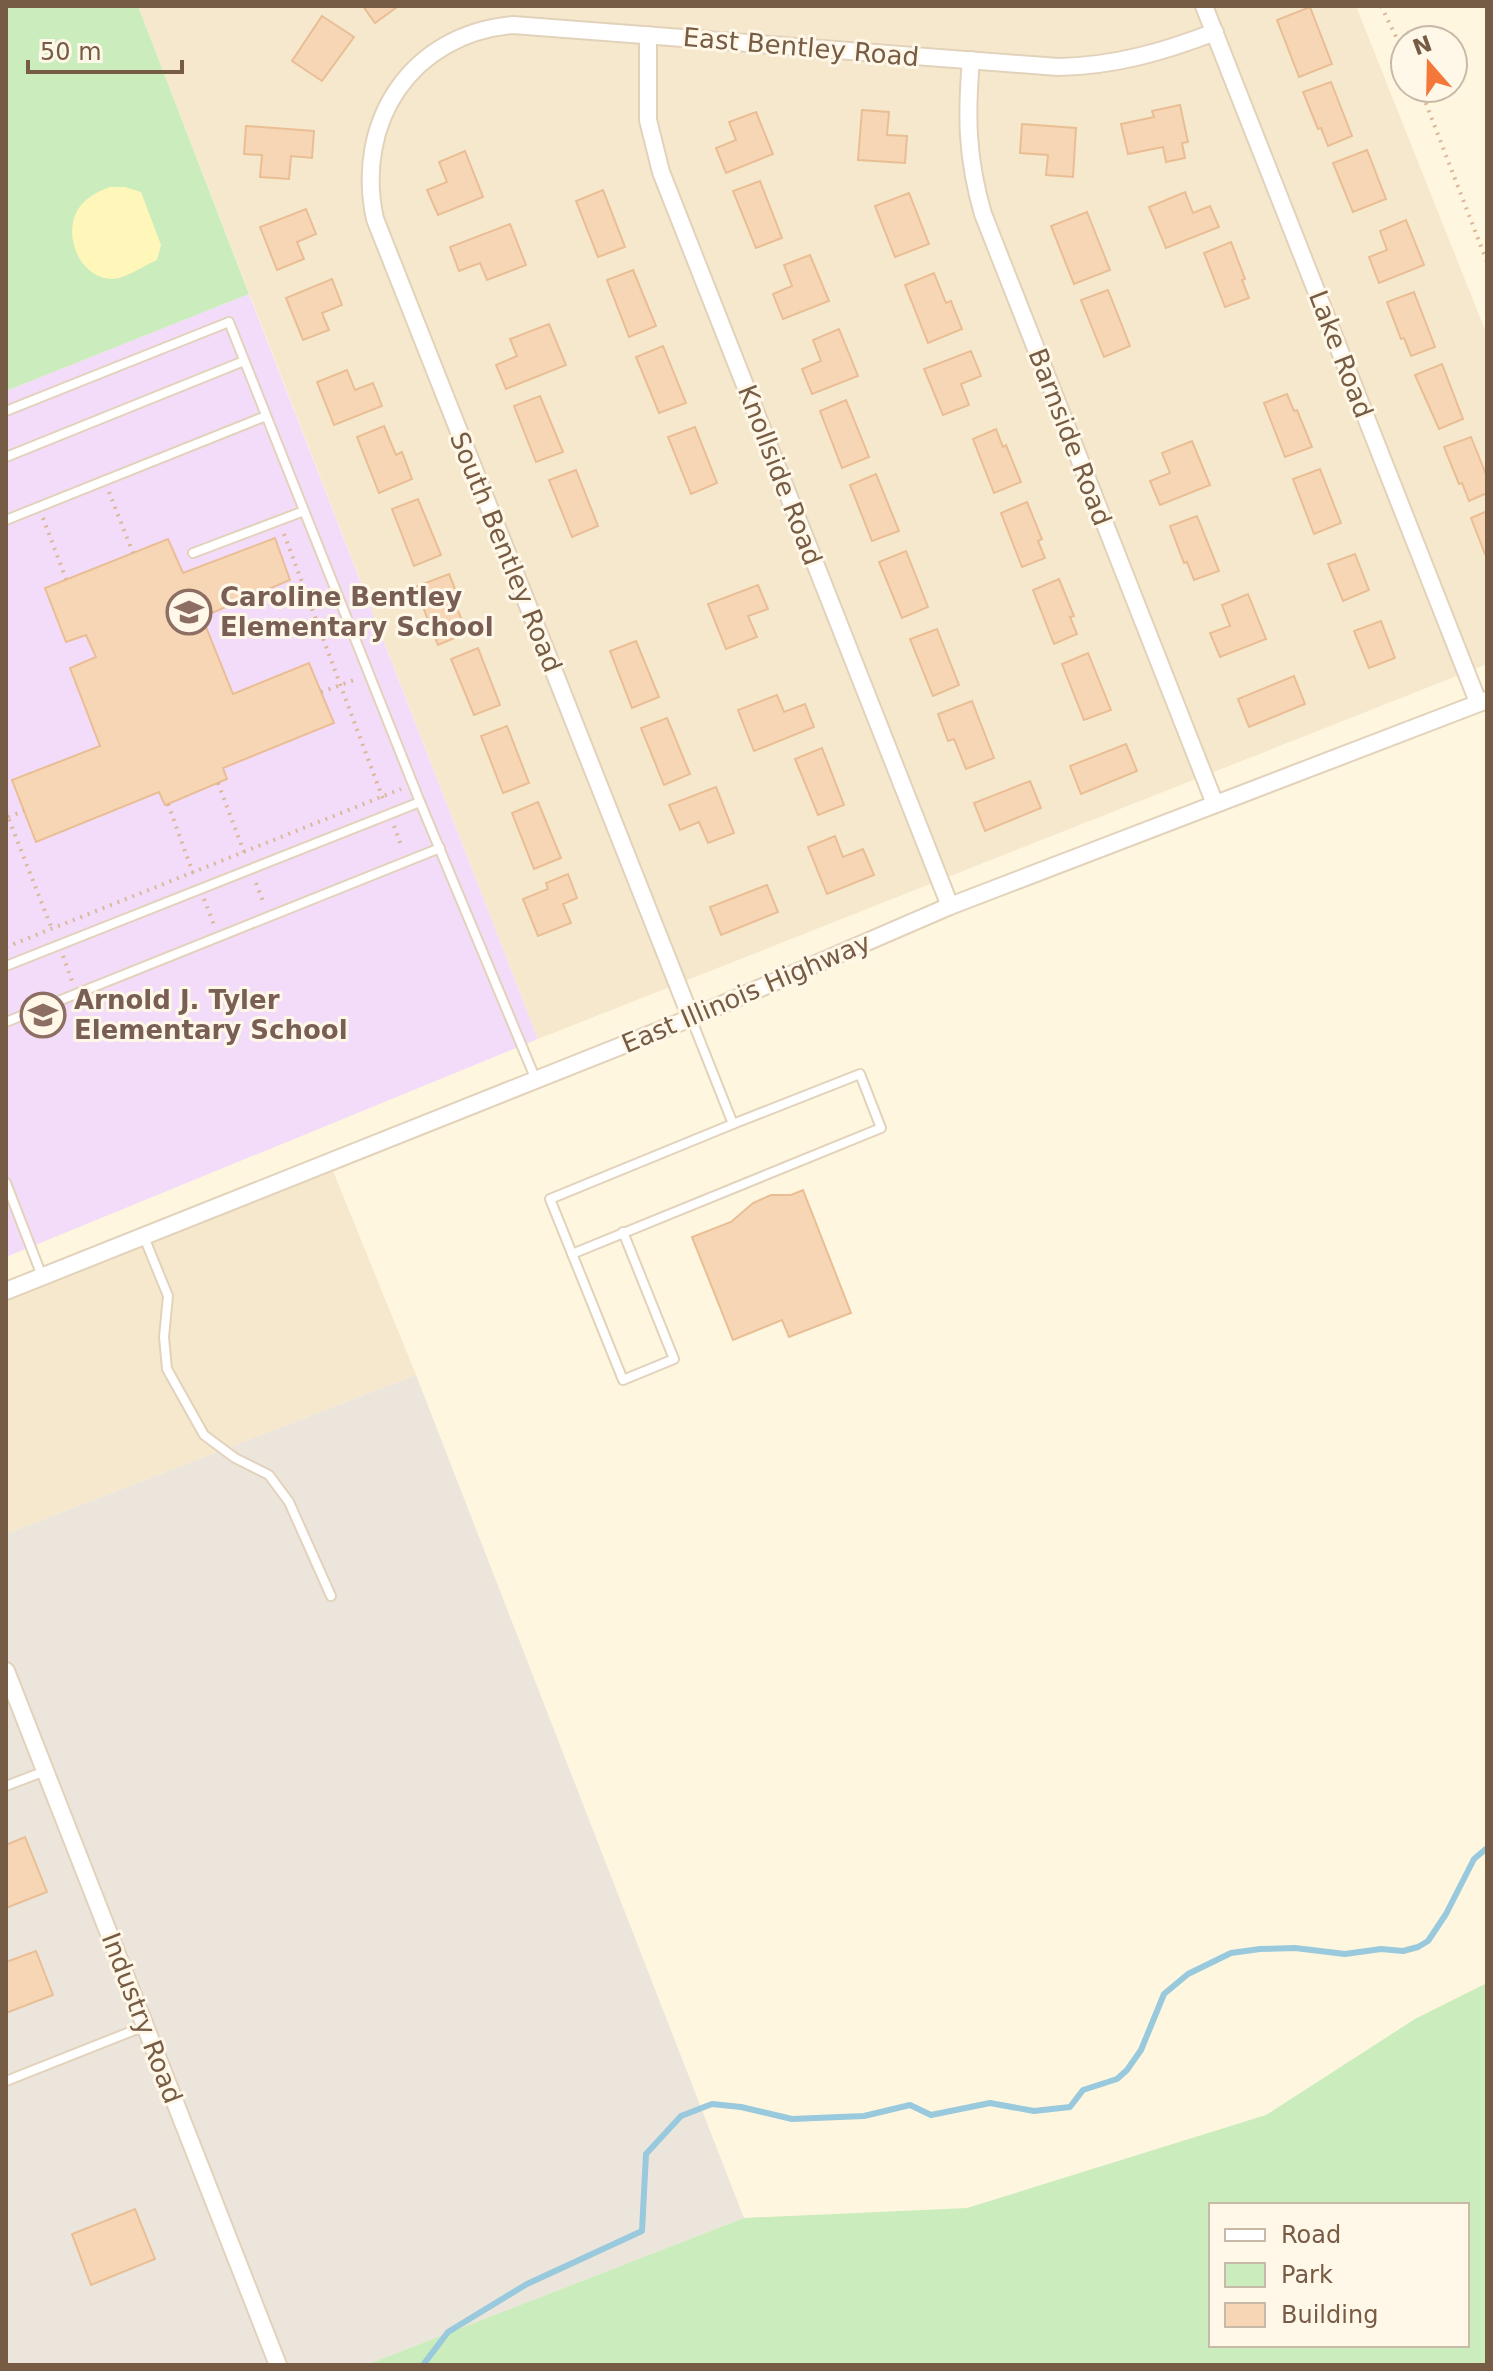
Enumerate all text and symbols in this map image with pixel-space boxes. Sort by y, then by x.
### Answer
street label: East Bentley Road [682,22,920,72]
scale bar [28,24,182,74]
north arrow [1389,24,1469,104]
text: N [1409,31,1435,61]
text: 50 m [40,38,102,66]
street label: Lake Road [1303,286,1379,422]
street label: Barnside Road [1022,344,1118,530]
street label: Knollside Road [732,381,828,569]
street label: South Bentley Road [444,427,568,677]
place label: Caroline Bentley Elementary School [220,582,494,642]
school or university icon: Caroline Bentley Elementary School [165,588,213,636]
street label: East Illinois Highway [617,927,875,1059]
place label: Arnold J. Tyler Elementary School [74,985,348,1045]
school or university icon: Arnold J. Tyler Elementary School [19,991,67,1039]
street label: Industry Road [96,1928,188,2108]
legend [1209,2203,1469,2347]
text: Road [1281,2221,1341,2249]
text: Park [1281,2261,1333,2289]
text: Building [1281,2301,1378,2329]

